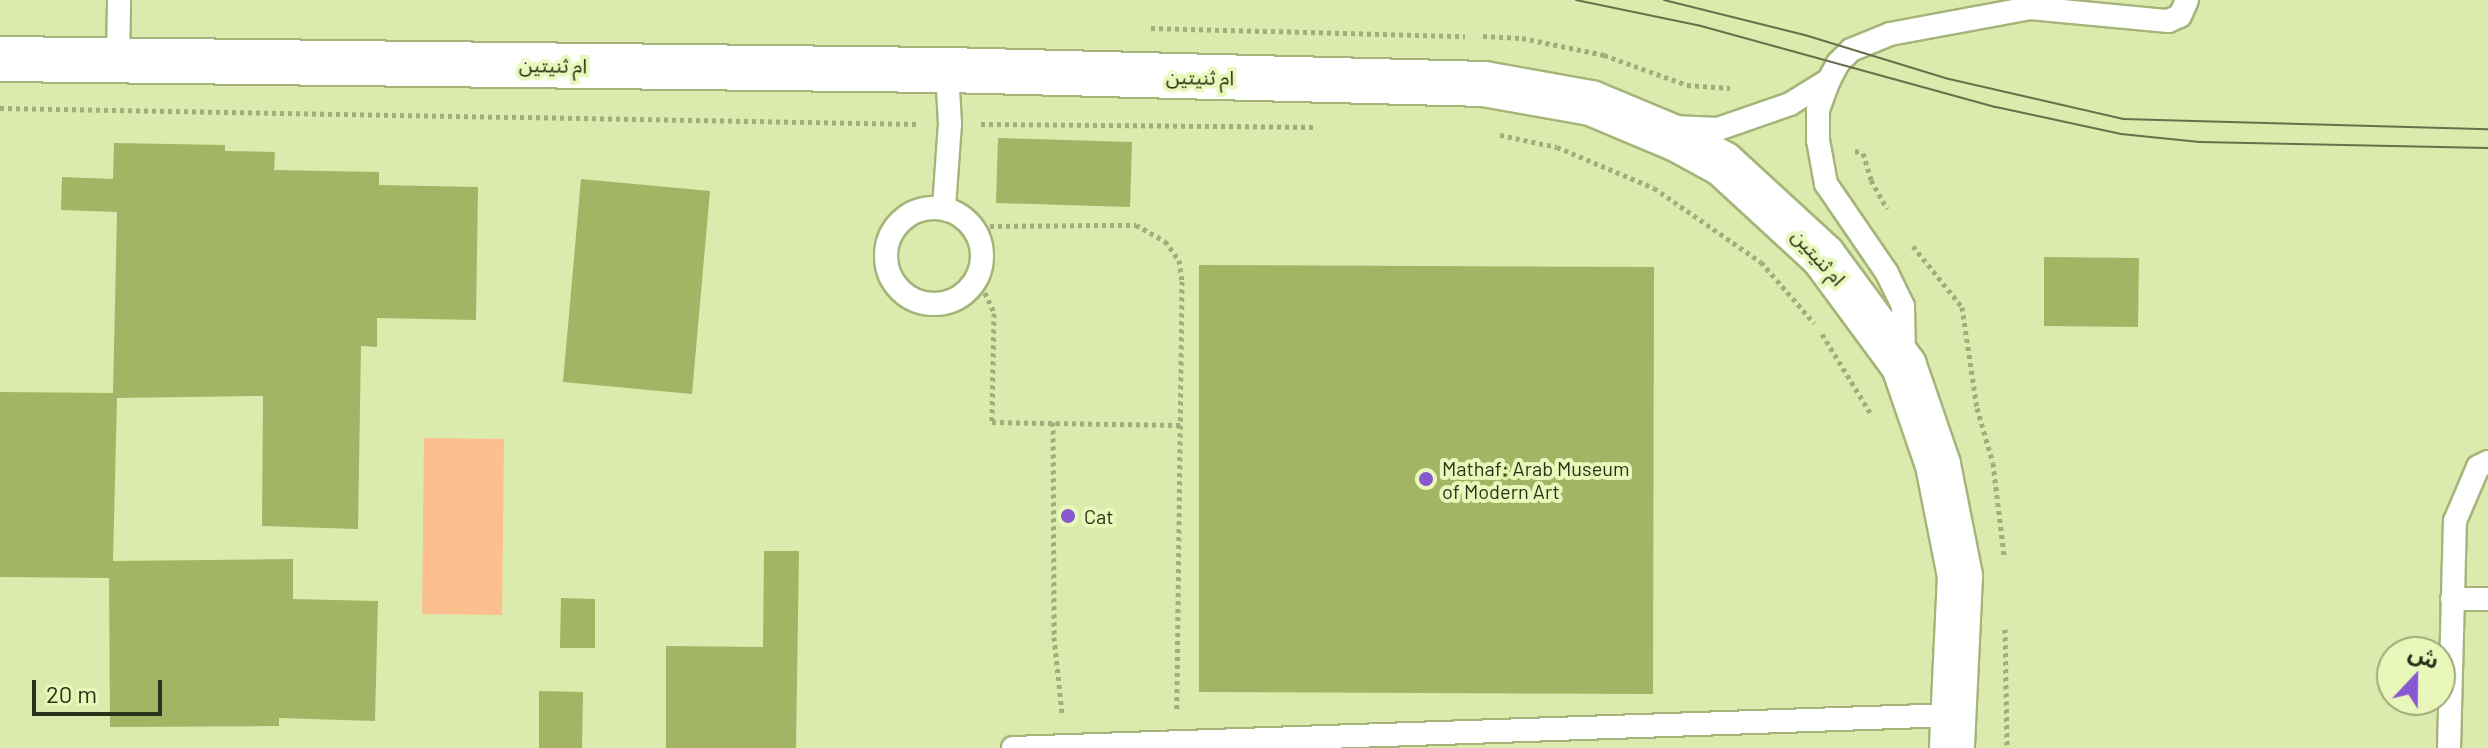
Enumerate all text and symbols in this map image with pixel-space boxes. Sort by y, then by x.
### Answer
street label: ام ثنيتين [519,52,587,78]
street label: ام ثنيتين [1166,64,1234,90]
street label: ام ثنيتين [1787,224,1851,290]
place label: Mathaf: Arab Museum of Modern Art [1442,456,1630,503]
marker: Mathaf: Arab Museum of Modern Art [1417,470,1435,488]
place label: Cat [1084,504,1113,528]
marker: Cat [1059,507,1077,525]
north arrow [2376,636,2456,716]
text: ش [2405,638,2443,673]
scale bar [36,664,166,714]
text: 20 m [46,679,97,708]

